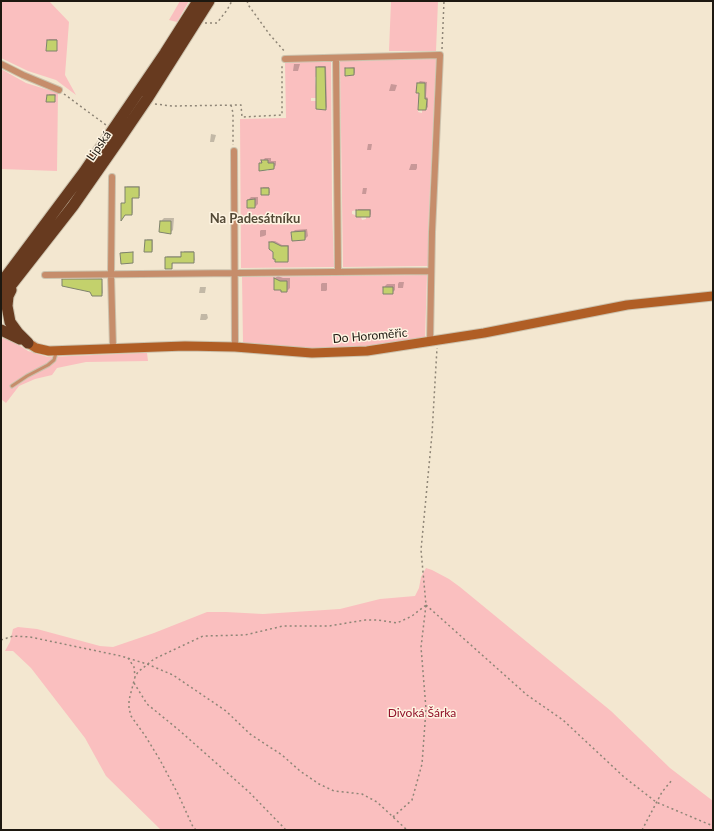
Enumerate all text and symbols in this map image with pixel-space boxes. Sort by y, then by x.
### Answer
street label: Lipská [84,128,114,164]
district label: Na Padesátníku [210,211,300,227]
street label: Do Horoměřic [332,326,408,346]
park label: Divoká Šárka [388,706,456,720]

